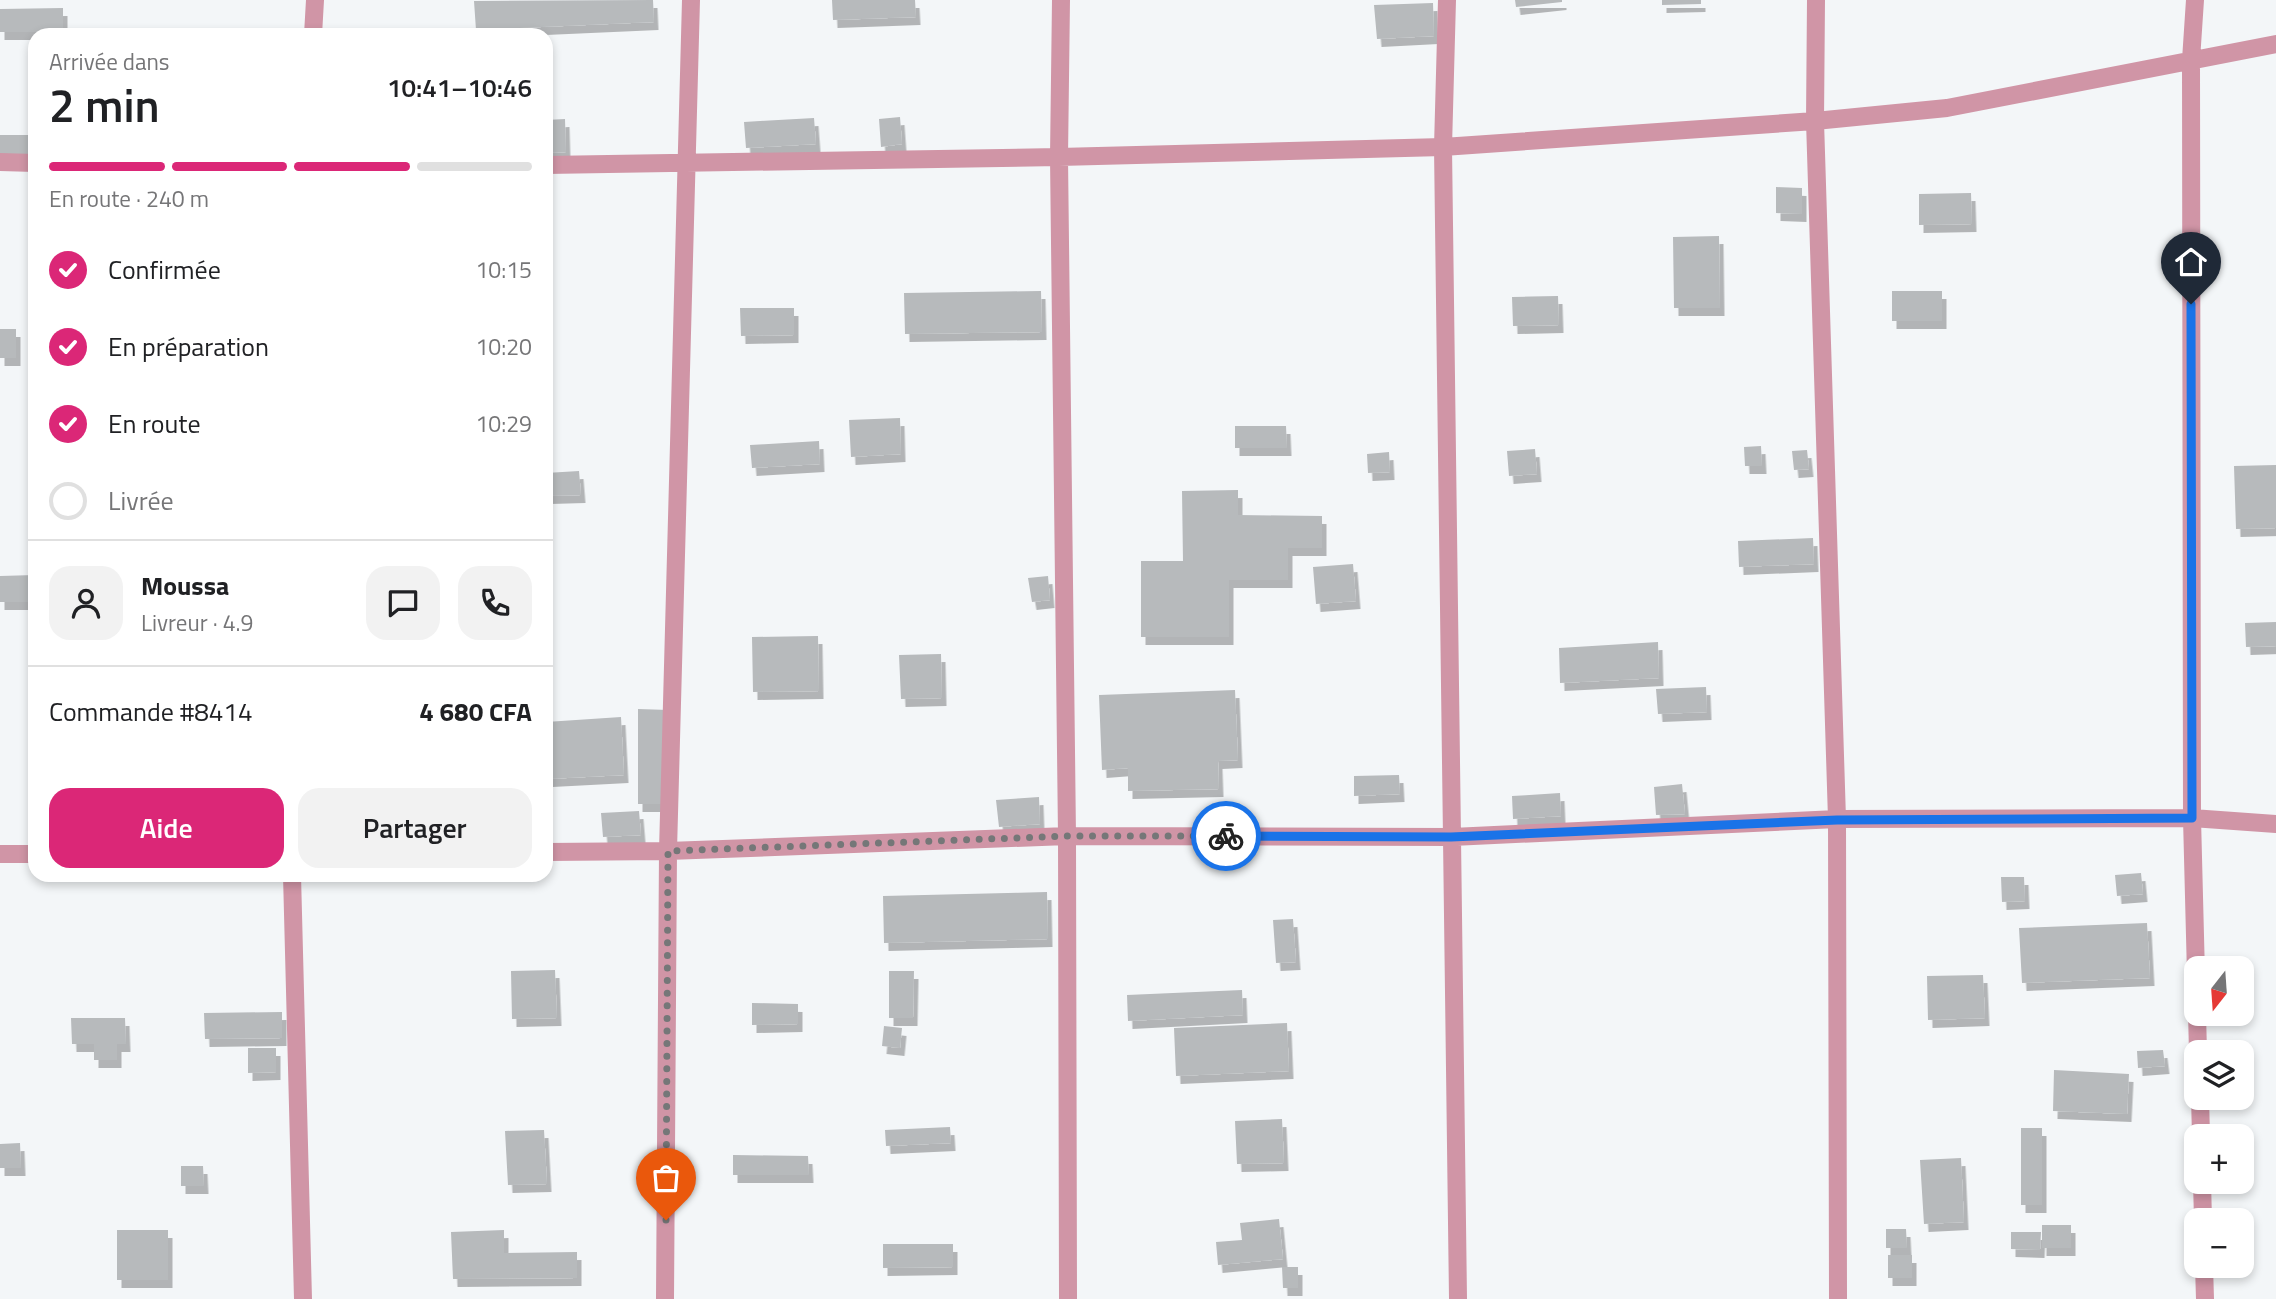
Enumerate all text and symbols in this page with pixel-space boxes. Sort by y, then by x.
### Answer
text: Arrivée dans [49,44,170,79]
text: 10:41–10:46 [387,68,532,107]
text: 2 min [49,70,160,140]
text: En route · 240 m [49,181,209,216]
pin [2161,232,2221,304]
icon: home [2172,243,2210,281]
text: Confirmée [108,250,221,289]
icon: check [49,251,87,289]
text: 10:15 [475,252,532,287]
text: En préparation [108,327,269,366]
icon: check [49,328,87,366]
text: 10:20 [475,329,532,364]
text: En route [108,404,201,443]
icon: check [49,405,87,443]
text: 10:29 [475,406,532,441]
text: Livrée [108,481,174,520]
button: person [49,566,123,640]
text: Moussa [141,566,229,605]
button: chat [366,566,440,640]
button: phone [458,566,532,640]
text: Livreur · 4.9 [141,605,253,640]
text: Commande #8414 [49,692,252,731]
text: 4 680 CFA [419,692,532,731]
button: Aide [49,788,284,868]
button: Partager [298,788,532,868]
courier [1191,801,1261,871]
icon: bike [1207,817,1245,855]
north arrow [2184,956,2254,1026]
map controls [2184,956,2254,1278]
button: layers [2184,1040,2254,1110]
button: + [2184,1124,2254,1194]
pin [636,1148,696,1220]
icon: bag [647,1159,685,1197]
button: − [2184,1208,2254,1278]

